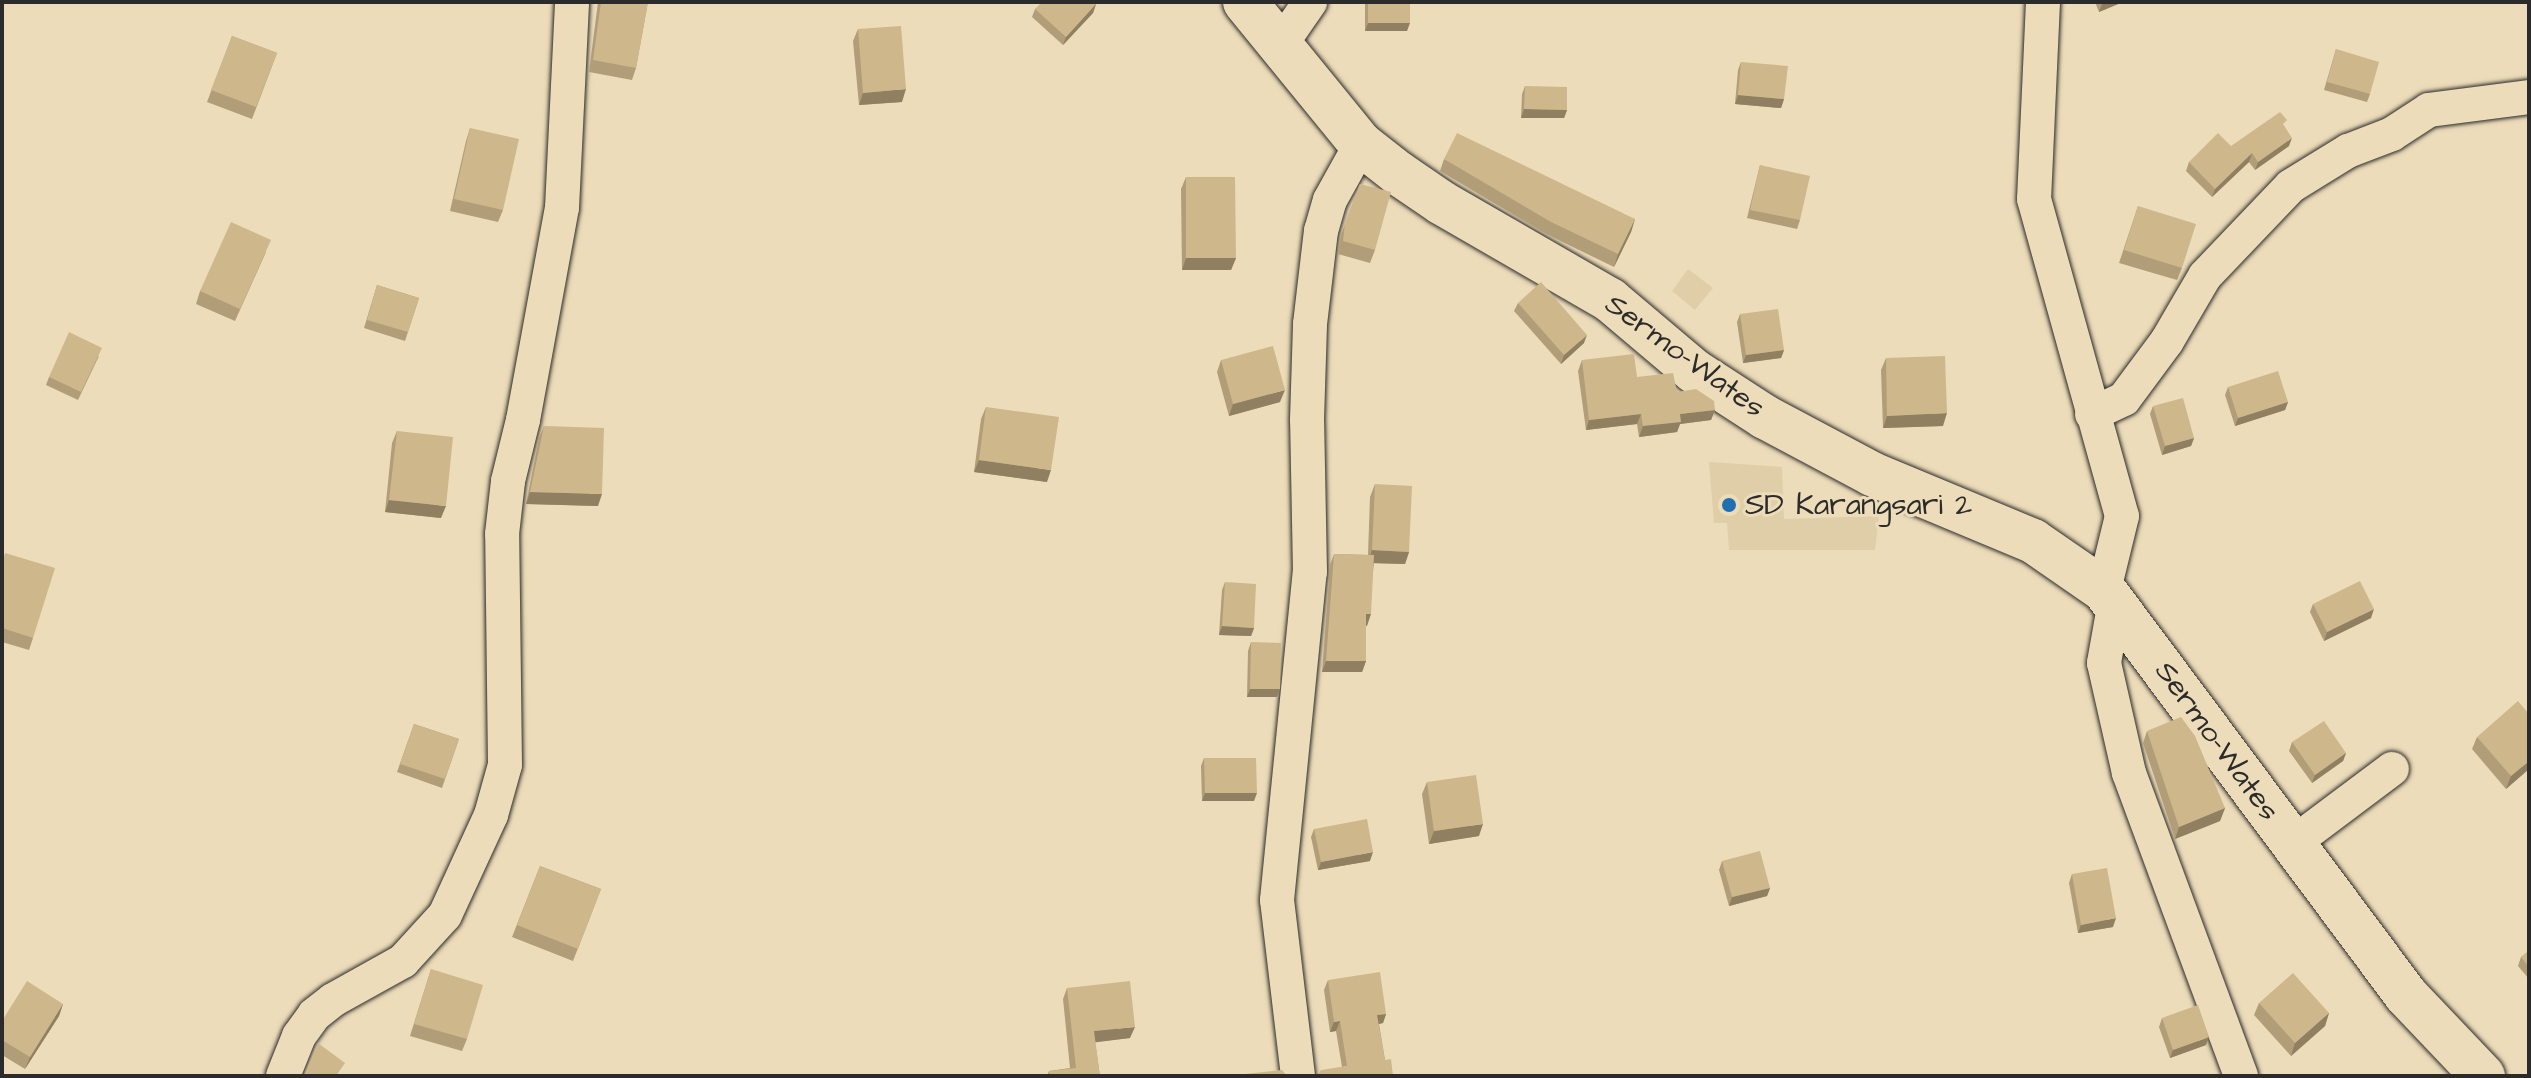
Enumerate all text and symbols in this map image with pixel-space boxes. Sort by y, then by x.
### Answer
street label: Sermo-Wates [1598,286,1772,426]
place label: SD Karangsari 2 [1745,487,1972,523]
marker: SD Karangsari 2 [1720,496,1738,514]
street label: Sermo-Wates [2147,654,2287,828]

